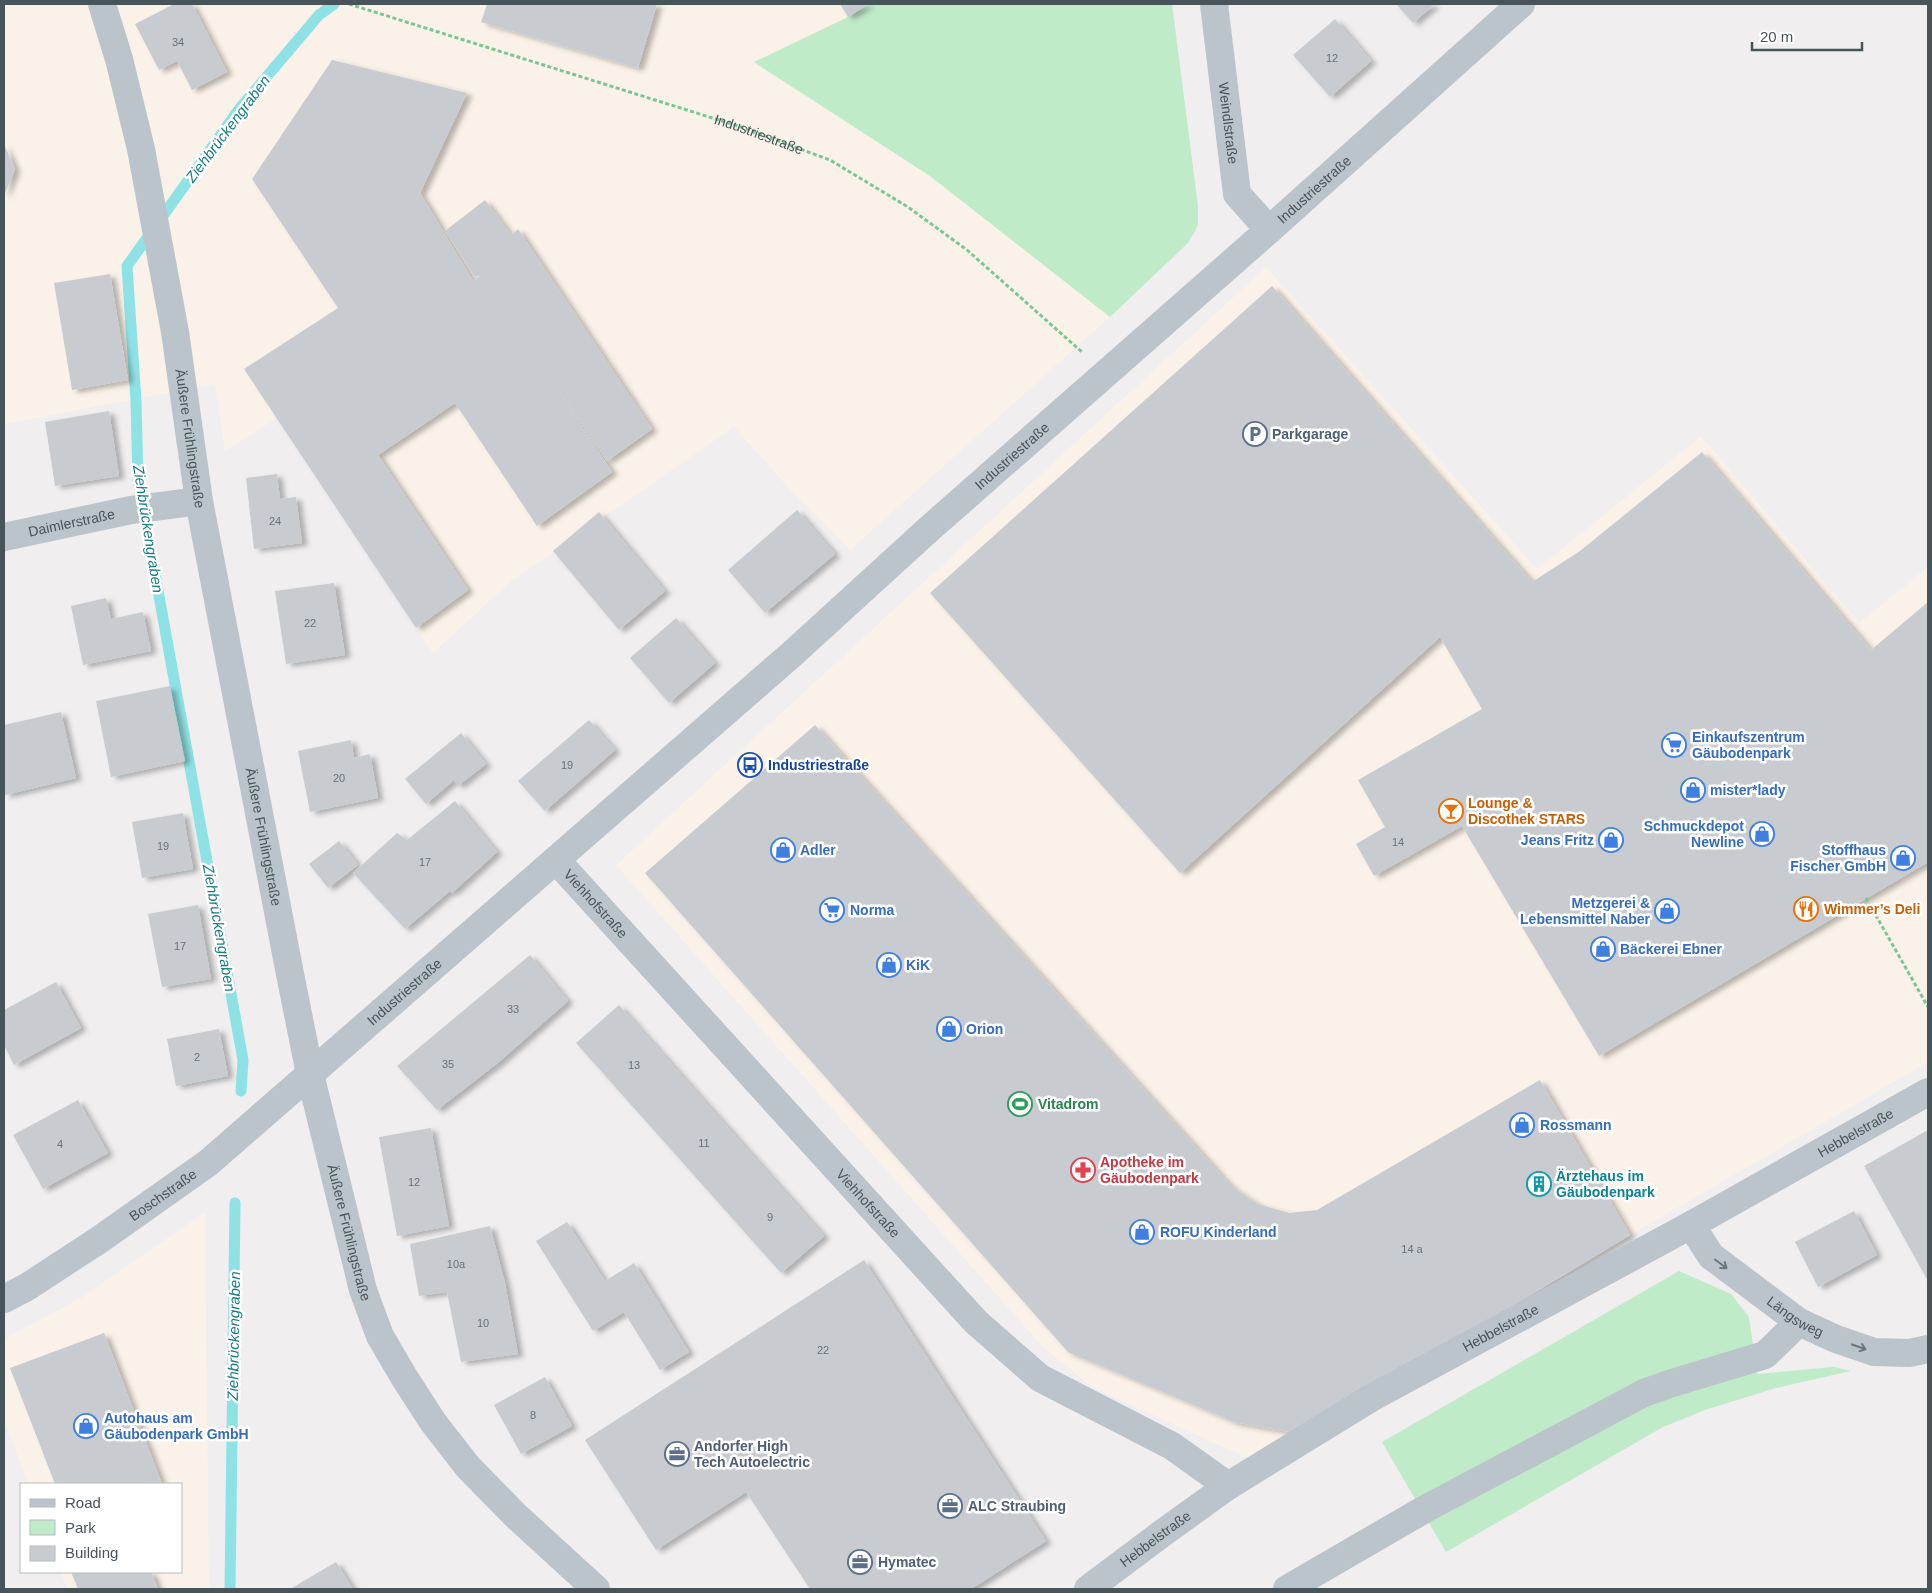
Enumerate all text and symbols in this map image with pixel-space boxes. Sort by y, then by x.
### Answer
scale bar [1752,20,1862,52]
text: 20 m [1760,28,1793,45]
house number: 34 [172,36,184,48]
house number: 12 [1326,52,1338,64]
water label: Ziehbrückengraben [181,72,273,186]
street label: Weindlstraße [1216,81,1241,165]
street label: Industriestraße [712,111,806,158]
street label: Industriestraße [1274,152,1354,227]
street label: Äußere Frühlingstraße [172,368,208,510]
street label: Industriestraße [972,419,1052,493]
parking icon: Parkgarage [1242,421,1268,447]
place label: Parkgarage [1272,426,1348,442]
water label: Ziehbrückengraben [130,463,167,594]
street label: Daimlerstraße [27,506,116,540]
house number: 24 [269,515,281,527]
house number: 22 [304,617,316,629]
place label: Einkaufszentrum Gäubodenpark [1692,729,1805,761]
supermarket icon: Einkaufszentrum Gäubodenpark [1661,732,1687,758]
bus stop icon: Industriestraße [737,752,763,778]
place label: Industriestraße [768,757,869,773]
house number: 19 [561,759,573,771]
street label: Äußere Frühlingstraße [242,766,285,907]
house number: 20 [333,772,345,784]
shop icon: mister*lady [1680,777,1706,803]
place label: mister*lady [1710,782,1786,798]
place label: Lounge & Discothek STARS [1468,795,1585,827]
bar icon: Lounge & Discothek STARS [1438,798,1464,824]
place label: Schmuckdepot Newline [1644,818,1744,850]
shop icon: Schmuckdepot Newline [1749,821,1775,847]
shop icon: Jeans Fritz [1598,827,1624,853]
place label: Jeans Fritz [1521,832,1594,848]
house number: 14 [1392,836,1404,848]
shop icon: Adler [770,837,796,863]
house number: 19 [157,840,169,852]
place label: Adler [800,842,836,858]
place label: Stoffhaus Fischer GmbH [1790,842,1886,874]
shop icon: Stoffhaus Fischer GmbH [1890,845,1916,871]
house number: 17 [419,856,431,868]
water label: Ziehbrückengraben [200,862,239,993]
street label: Viehhofstraße [561,866,631,941]
place label: Metzgerei & Lebensmittel Naber [1520,895,1651,927]
restaurant icon: Wimmer’s Deli [1793,896,1819,922]
supermarket icon: Norma [819,897,845,923]
shop icon: Metzgerei & Lebensmittel Naber [1654,898,1680,924]
place label: Wimmer’s Deli [1824,901,1920,917]
place label: Norma [850,902,895,918]
shop icon: Bäckerei Ebner [1590,936,1616,962]
house number: 17 [174,940,186,952]
place label: Bäckerei Ebner [1620,941,1722,957]
shop icon: KiK [876,952,902,978]
street label: Industriestraße [364,955,445,1029]
place label: KiK [906,957,930,973]
house number: 33 [507,1003,519,1015]
shop icon: Orion [936,1016,962,1042]
place label: Orion [966,1021,1003,1037]
house number: 2 [194,1051,200,1063]
house number: 35 [442,1058,454,1070]
house number: 13 [628,1059,640,1071]
sports icon: Vitadrom [1007,1091,1033,1117]
place label: Vitadrom [1038,1096,1098,1112]
street label: Hebbelstraße [1815,1105,1896,1160]
shop icon: Rossmann [1509,1112,1535,1138]
place label: Rossmann [1540,1117,1612,1133]
house number: 11 [698,1137,710,1149]
house number: 4 [57,1138,63,1150]
place label: Apotheke im Gäubodenpark [1100,1154,1199,1186]
pharmacy icon: Apotheke im Gäubodenpark [1070,1157,1096,1183]
street label: Äußere Frühlingstraße [324,1163,374,1303]
street label: Boschstraße [126,1166,200,1224]
street label: Viehhofstraße [833,1166,903,1241]
place label: Ärztehaus im Gäubodenpark [1556,1168,1655,1200]
building icon: Ärztehaus im Gäubodenpark [1526,1171,1552,1197]
house number: 12 [408,1176,420,1188]
house number: 9 [767,1211,773,1223]
shop icon: ROFU Kinderland [1129,1219,1155,1245]
place label: ROFU Kinderland [1160,1224,1277,1240]
house number: 14 a [1401,1243,1424,1255]
house number: 10a [447,1258,466,1270]
one-way arrow [1714,1258,1727,1269]
water label: Ziehbrückengraben [224,1271,243,1402]
street label: Längsweg [1764,1293,1826,1340]
street label: Hebbelstraße [1460,1301,1542,1355]
house number: 10 [477,1317,489,1329]
one-way arrow [1851,1343,1866,1352]
house number: 22 [817,1344,829,1356]
house number: 8 [530,1409,536,1421]
place label: Autohaus am Gäubodenpark GmbH [104,1410,249,1442]
shop icon: Autohaus am Gäubodenpark GmbH [73,1413,99,1439]
place label: Andorfer High Tech Autoelectric [694,1438,810,1470]
office icon: Andorfer High Tech Autoelectric [664,1441,690,1467]
legend [20,1483,182,1573]
office icon: ALC Straubing [937,1493,963,1519]
text: Road [65,1494,101,1511]
place label: ALC Straubing [968,1498,1066,1514]
street label: Hebbelstraße [1117,1507,1194,1570]
text: Park [65,1519,96,1536]
text: Building [65,1544,118,1561]
office icon: Hymatec [847,1549,873,1575]
place label: Hymatec [878,1554,937,1570]

